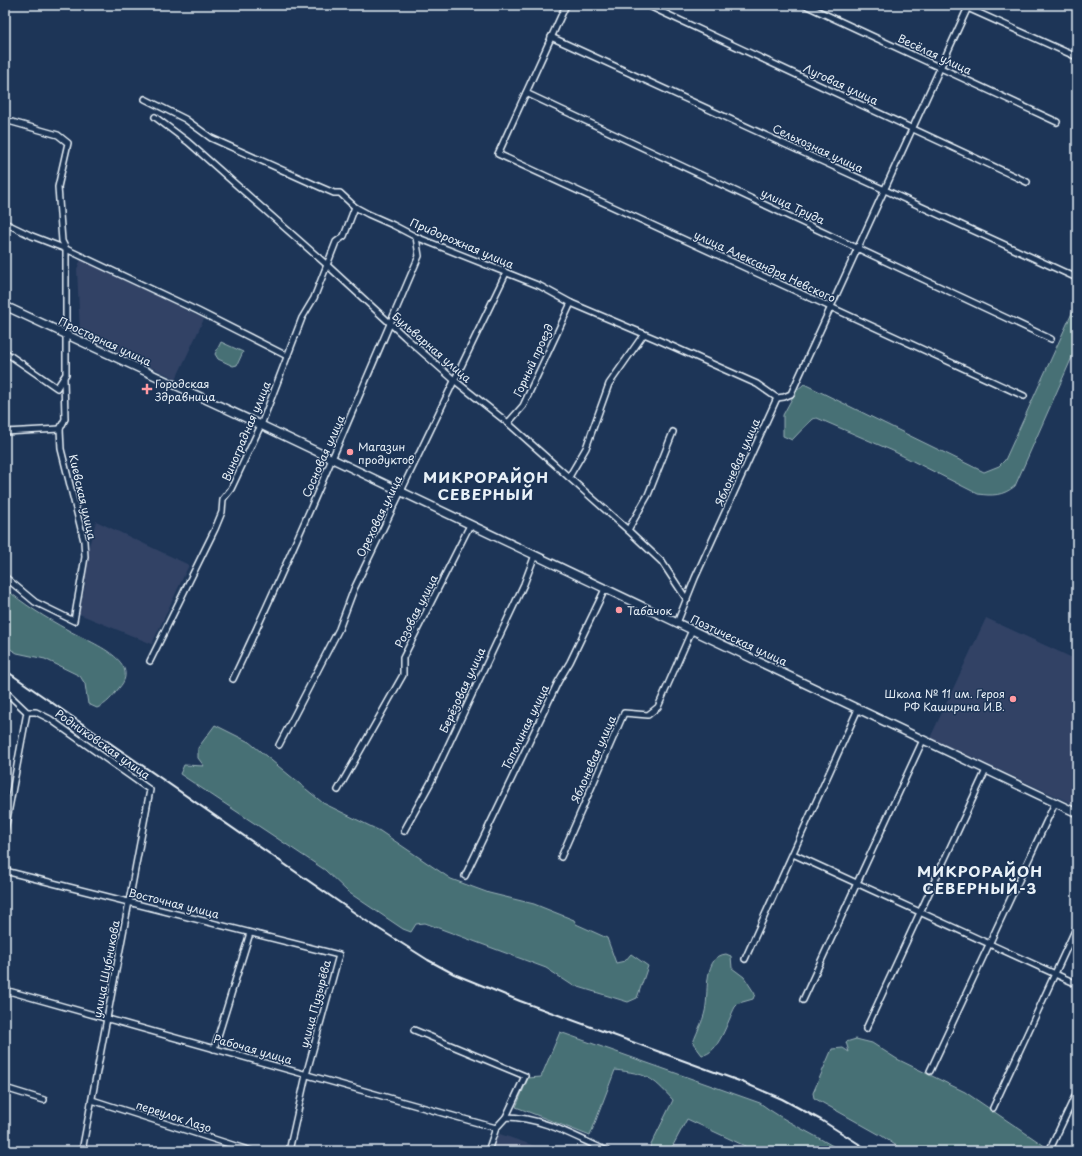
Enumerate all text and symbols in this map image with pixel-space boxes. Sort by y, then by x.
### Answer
street label: Весёлая улица [895,29,975,79]
street label: Луговая улица [801,59,881,109]
street label: Сельхозная улица [770,120,866,177]
street label: улица Труда [758,184,828,228]
street label: Придорожная улица [407,213,517,273]
street label: улица Александра Невского [691,226,839,306]
street label: Бульварная улица [389,308,475,386]
street label: Просторная улица [56,312,154,370]
street label: Горный проезд [509,321,557,399]
place label: Городская Здравница [154,375,216,405]
street label: Виноградная улица [217,378,275,484]
marker: Городская Здравница [142,384,152,394]
street label: Сосновая улица [297,412,349,500]
street label: Яблоневая улица [710,416,764,508]
place label: Магазин продуктов [358,438,414,468]
marker: Магазин продуктов [345,447,355,457]
street label: Киевская улица [65,453,101,541]
district label: МИКРОРАЙОН СЕВЕРНЫЙ [423,465,549,505]
street label: Ореховая улица [352,472,406,560]
street label: Розовая улица [390,571,442,651]
place label: Табачок [627,602,673,619]
marker: Табачок [614,605,624,615]
street label: Поэтическая улица [688,610,790,670]
street label: Берёзовая улица [435,644,489,736]
street label: Тополиная улица [497,681,553,772]
place label: Школа № 11 им. Героя РФ Каширина И.В. [885,685,1005,715]
marker: Школа № 11 им. Героя РФ Каширина И.В. [1008,694,1018,704]
street label: Родниковская улица [52,705,154,783]
street label: Яблоневая улица [566,713,620,805]
district label: МИКРОРАЙОН СЕВЕРНЫЙ-3 [917,859,1043,899]
street label: Восточная улица [127,884,221,922]
street label: улица Шубникова [88,919,124,1019]
street label: улица Пузырёва [295,958,335,1050]
street label: Рабочая улица [212,1030,294,1068]
street label: переулок Лазо [134,1096,214,1136]

